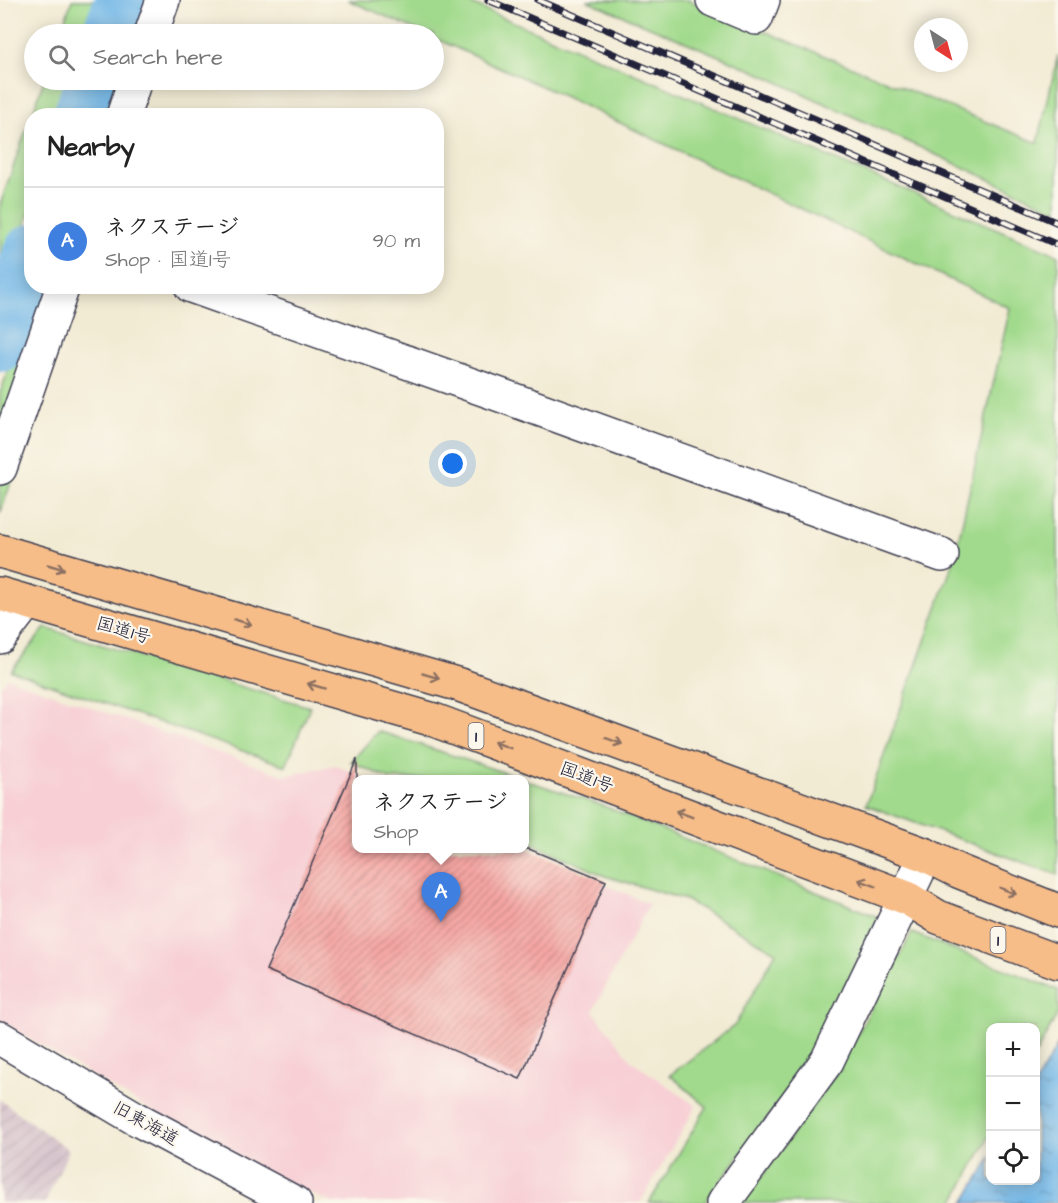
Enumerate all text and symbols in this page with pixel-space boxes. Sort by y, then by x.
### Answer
north arrow [914,18,968,72]
search box [24,24,444,90]
icon: search [45,41,78,74]
text: Search here [93,42,223,73]
text: Nearby [48,129,135,165]
text: ネクステージ [105,212,239,243]
text: A [61,227,74,255]
text: 90 m [372,227,420,255]
text: Shop · 国道1号 [105,246,232,274]
your location [438,449,467,478]
one-way arrow [46,562,65,573]
street label: 国道1号 [93,611,154,650]
one-way arrow [233,617,252,628]
one-way arrow [421,671,440,682]
one-way arrow [307,680,326,691]
road number: 1 [468,723,484,749]
one-way arrow [605,737,623,748]
one-way arrow [493,739,511,750]
street label: 国道1号 [556,756,618,799]
popup [352,775,529,853]
text: ネクステージ [374,787,507,818]
one-way arrow [675,808,694,819]
text: Shop [374,818,419,846]
pin: A [422,872,460,922]
one-way arrow [858,876,876,887]
one-way arrow [998,886,1017,897]
road number: 1 [990,927,1006,953]
map controls [986,1023,1040,1185]
button: + [986,1023,1040,1077]
button: − [986,1077,1040,1131]
street label: 旧東海道 [108,1095,183,1152]
button: locate [986,1131,1040,1185]

